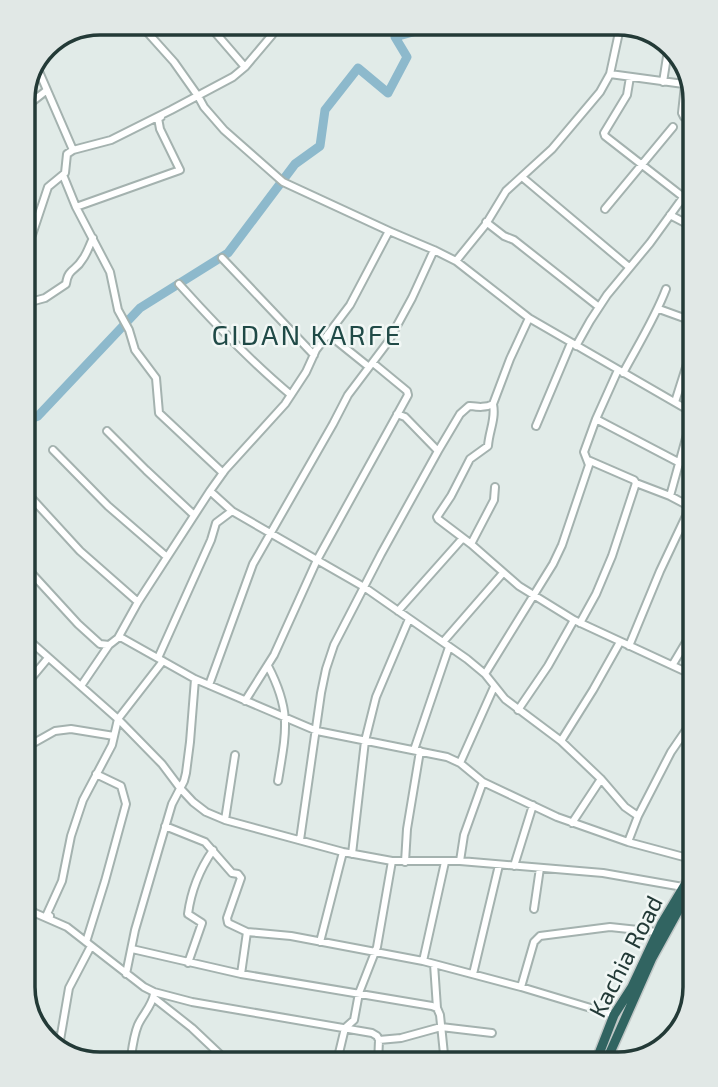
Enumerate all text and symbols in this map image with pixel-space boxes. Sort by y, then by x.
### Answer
district label: GIDAN KARFE [212,317,402,351]
street label: Kachia Road [582,890,668,1022]

